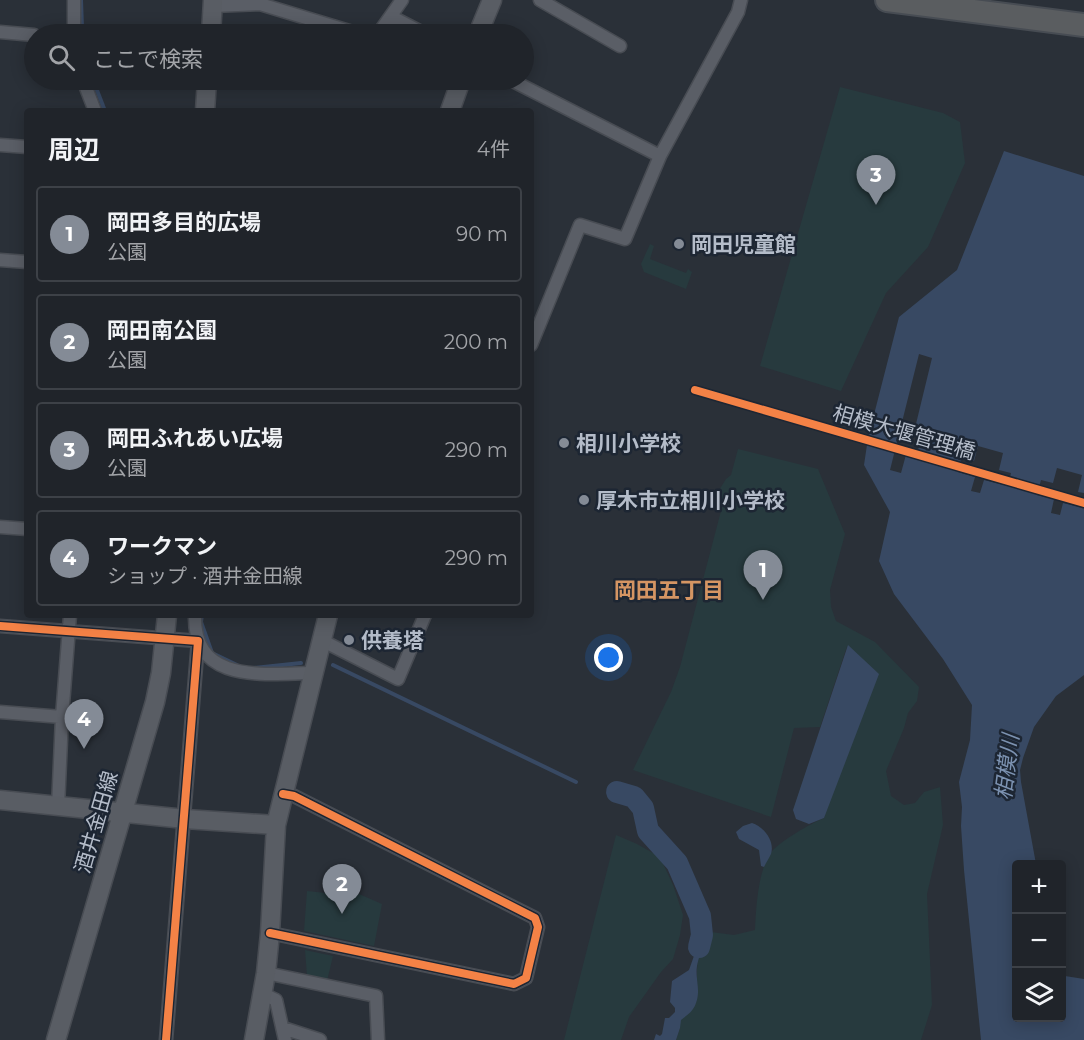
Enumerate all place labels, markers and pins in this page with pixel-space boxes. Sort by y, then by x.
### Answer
pin: 3 [856,156,896,205]
place label: 岡田児童館 [691,232,796,257]
marker: 岡田児童館 [672,237,686,251]
place label: 相川小学校 [576,431,681,456]
marker: 相川小学校 [557,436,571,450]
place label: 厚木市立相川小学校 [596,488,785,513]
marker: 厚木市立相川小学校 [577,493,591,507]
pin: 1 [744,550,783,600]
place label: 供養塔 [361,628,424,653]
marker: 供養塔 [342,633,356,647]
pin: 4 [64,700,104,749]
pin: 2 [322,864,362,914]

